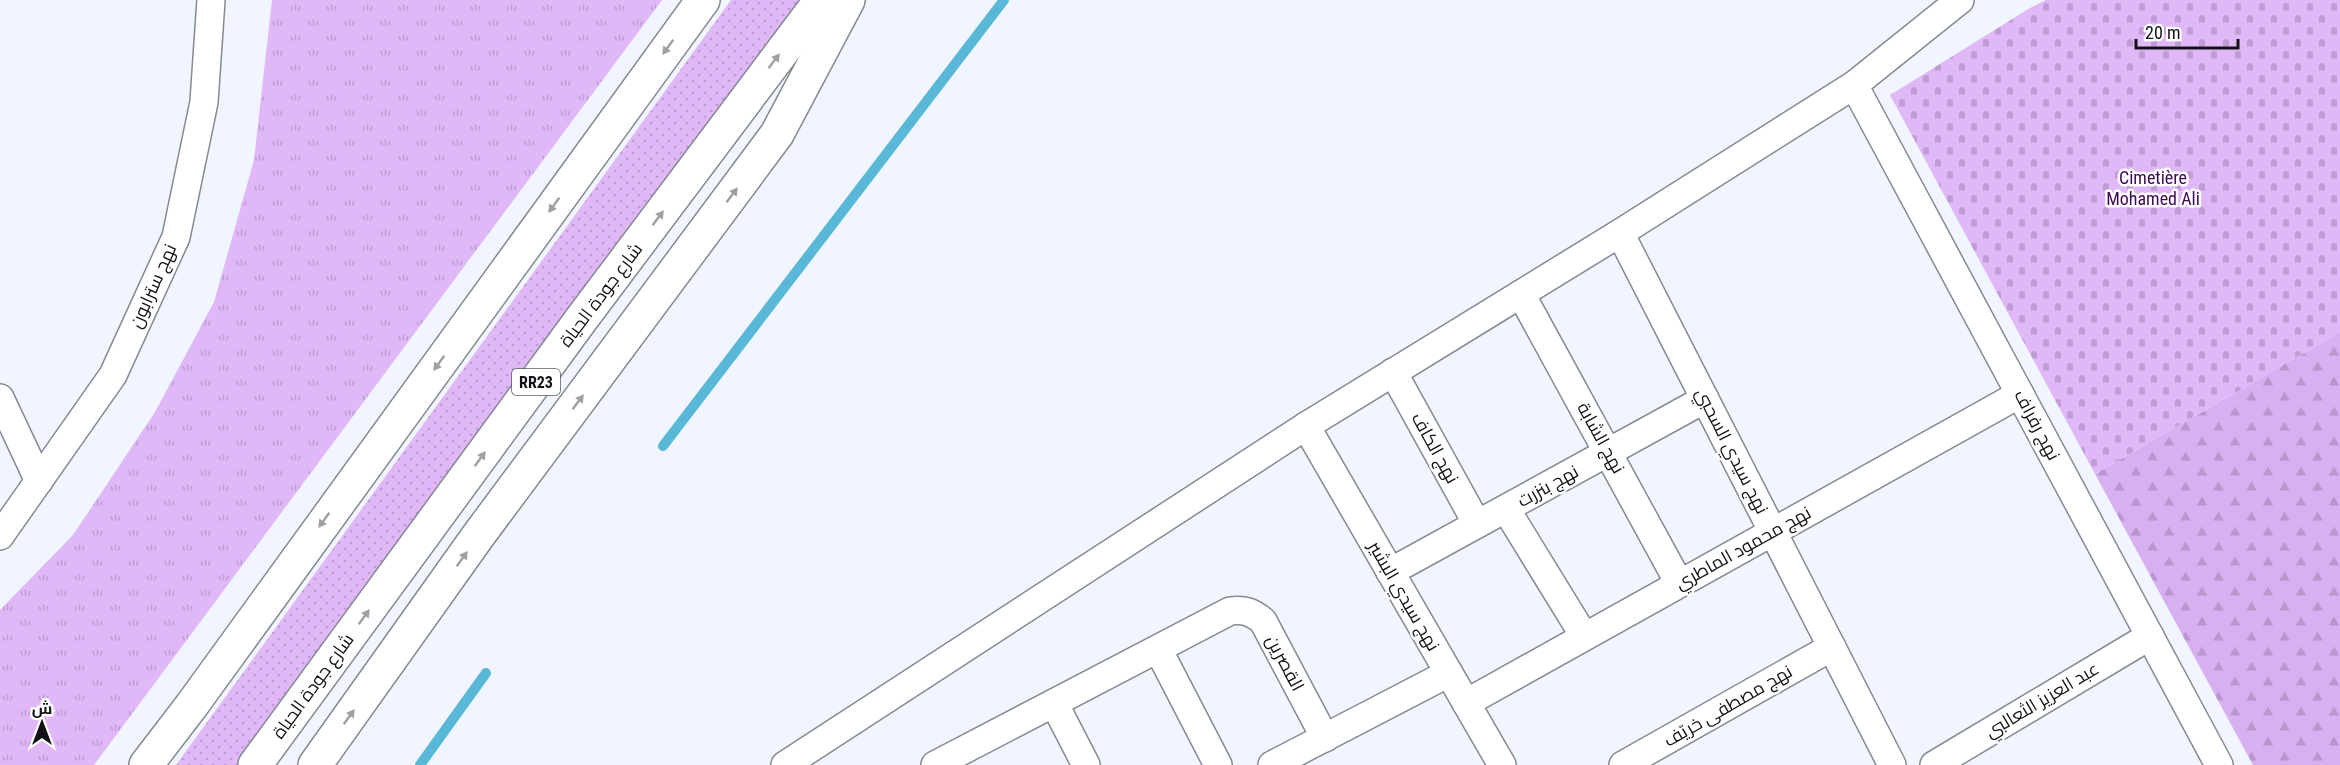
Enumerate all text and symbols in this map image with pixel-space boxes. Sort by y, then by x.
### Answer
scale bar [2136,12,2238,50]
text: 20 m [2145,22,2180,43]
one-way arrow [662,39,674,55]
one-way arrow [768,54,780,70]
park label: Cimetière Mohamed Ali [2106,167,2200,209]
one-way arrow [726,188,738,204]
one-way arrow [548,197,560,213]
one-way arrow [651,210,663,225]
street label: شارع جودة الحياة [555,239,648,352]
street label: نهج سترابون [125,241,182,332]
one-way arrow [433,354,445,370]
road number: RR23 [512,369,560,395]
street label: نهج سيدي السحبي [1688,384,1773,519]
street label: نهج رفراف [2008,386,2065,464]
one-way arrow [572,394,584,410]
street label: نهج الشابة [1572,399,1630,478]
street label: نهج الكاف [1406,409,1463,488]
one-way arrow [473,452,485,467]
street label: نهج بنزرت [1514,460,1583,513]
street label: نهج محمود الماطري [1671,502,1816,597]
one-way arrow [318,512,330,528]
street label: نهج سيدي البشير [1361,536,1444,656]
one-way arrow [456,551,468,567]
one-way arrow [358,609,370,624]
street label: شارع جودة الحياة [268,629,359,743]
street label: القصرين [1261,631,1309,695]
street label: عبد العزيز الثعالبي [1981,657,2104,745]
street label: نهج مصطفى خريّف [1660,660,1797,753]
north arrow [12,693,72,753]
text: ش [32,699,52,718]
one-way arrow [343,710,355,726]

